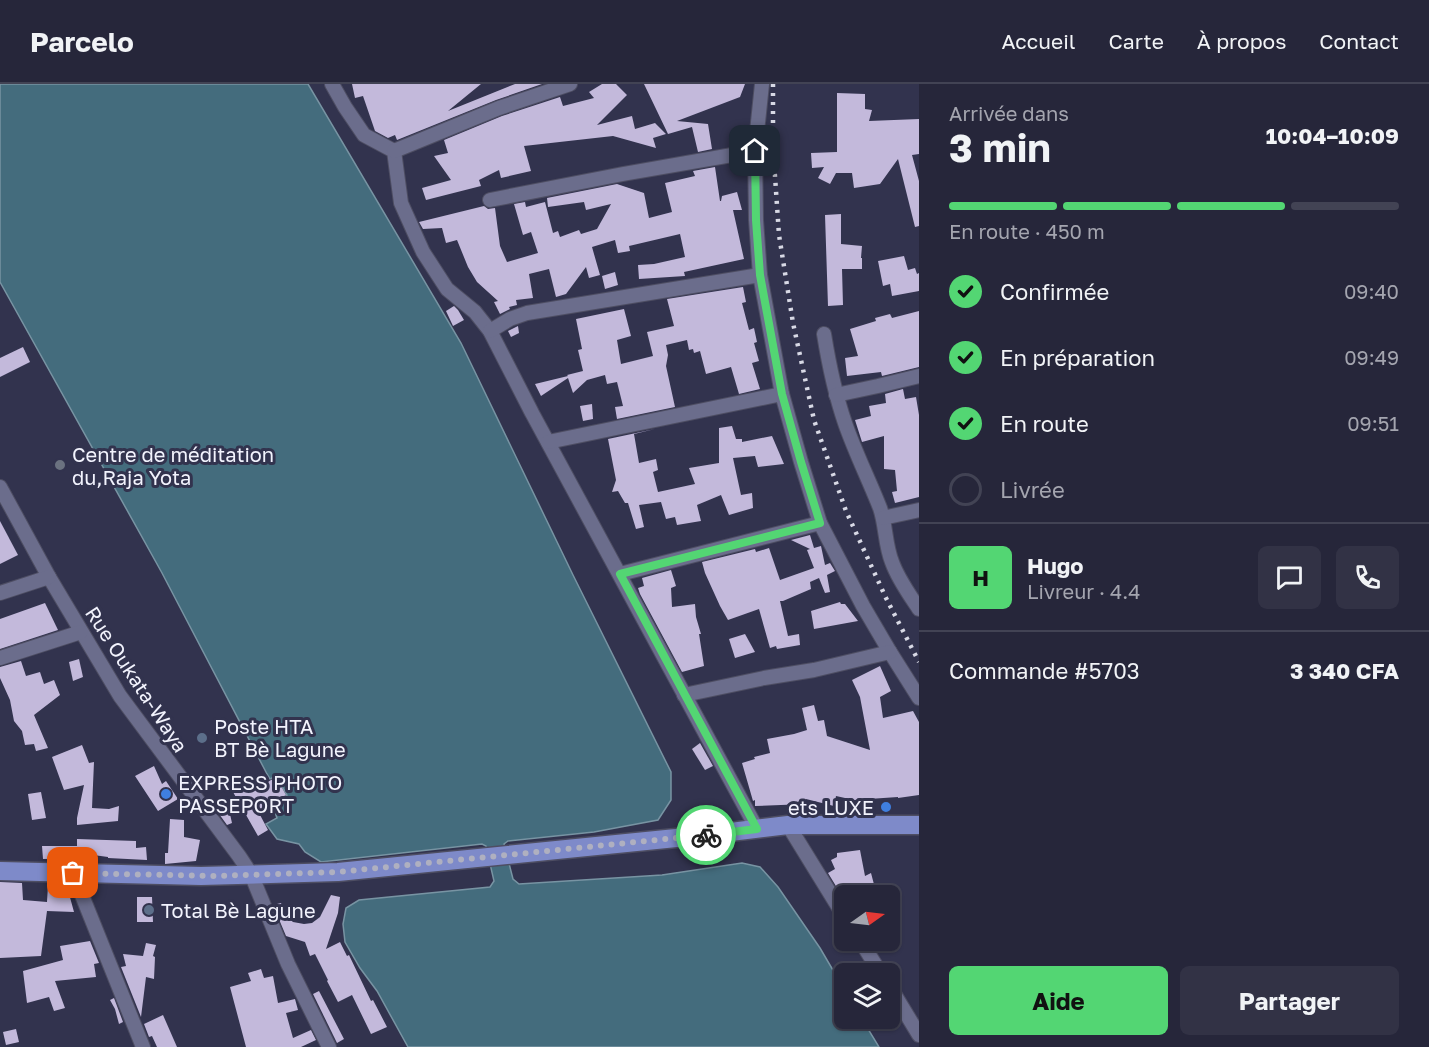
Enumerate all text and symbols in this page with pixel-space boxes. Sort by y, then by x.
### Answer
text: Parcelo [30,25,134,58]
text: Accueil [1002,28,1075,54]
text: Carte [1108,28,1164,54]
text: À propos [1197,28,1286,54]
text: Contact [1319,28,1399,54]
text: Arrivée dans [949,101,1069,125]
text: 10:04–10:09 [1266,122,1399,149]
text: 3 min [949,124,1051,171]
pin [729,125,780,176]
icon: home [738,134,771,167]
text: En route · 450 m [949,219,1105,243]
icon: check [949,275,982,308]
text: Confirmée [1000,278,1109,305]
text: 09:40 [1344,279,1399,303]
icon: check [949,341,982,374]
text: En préparation [1000,344,1155,371]
text: 09:49 [1344,345,1399,369]
icon: check [949,407,982,440]
text: En route [1000,410,1089,437]
text: 09:51 [1347,411,1399,435]
place label: Centre de méditation du,Raja Yota [72,442,274,489]
marker: Centre de méditation du,Raja Yota [53,458,67,472]
text: Livrée [1000,476,1065,503]
button: chat [1258,546,1321,609]
button: phone [1336,546,1399,609]
text: Hugo [1027,552,1084,579]
text: H [972,564,989,591]
text: Livreur · 4.4 [1027,579,1140,603]
street label: Rue Oukata-Waya [81,602,193,756]
text: Commande #5703 [949,657,1140,684]
text: 3 340 CFA [1290,657,1399,684]
place label: Poste HTA BT Bè Lagune [214,714,346,761]
marker: Poste HTA BT Bè Lagune [195,731,209,745]
place label: EXPRESS PHOTO PASSEPORT [178,770,342,817]
marker: EXPRESS PHOTO PASSEPORT [159,787,173,801]
place label: ets LUXE [788,795,874,819]
marker: ets LUXE [879,800,893,814]
courier [676,805,736,865]
icon: bike [690,819,723,852]
pin [47,847,98,898]
icon: bag [56,856,89,889]
north arrow [834,885,900,951]
map controls [834,885,900,1029]
place label: Total Bè Lagune [161,898,316,922]
marker: Total Bè Lagune [142,903,156,917]
button: layers [834,963,900,1029]
button: Aide [949,966,1168,1035]
button: Partager [1180,966,1399,1035]

